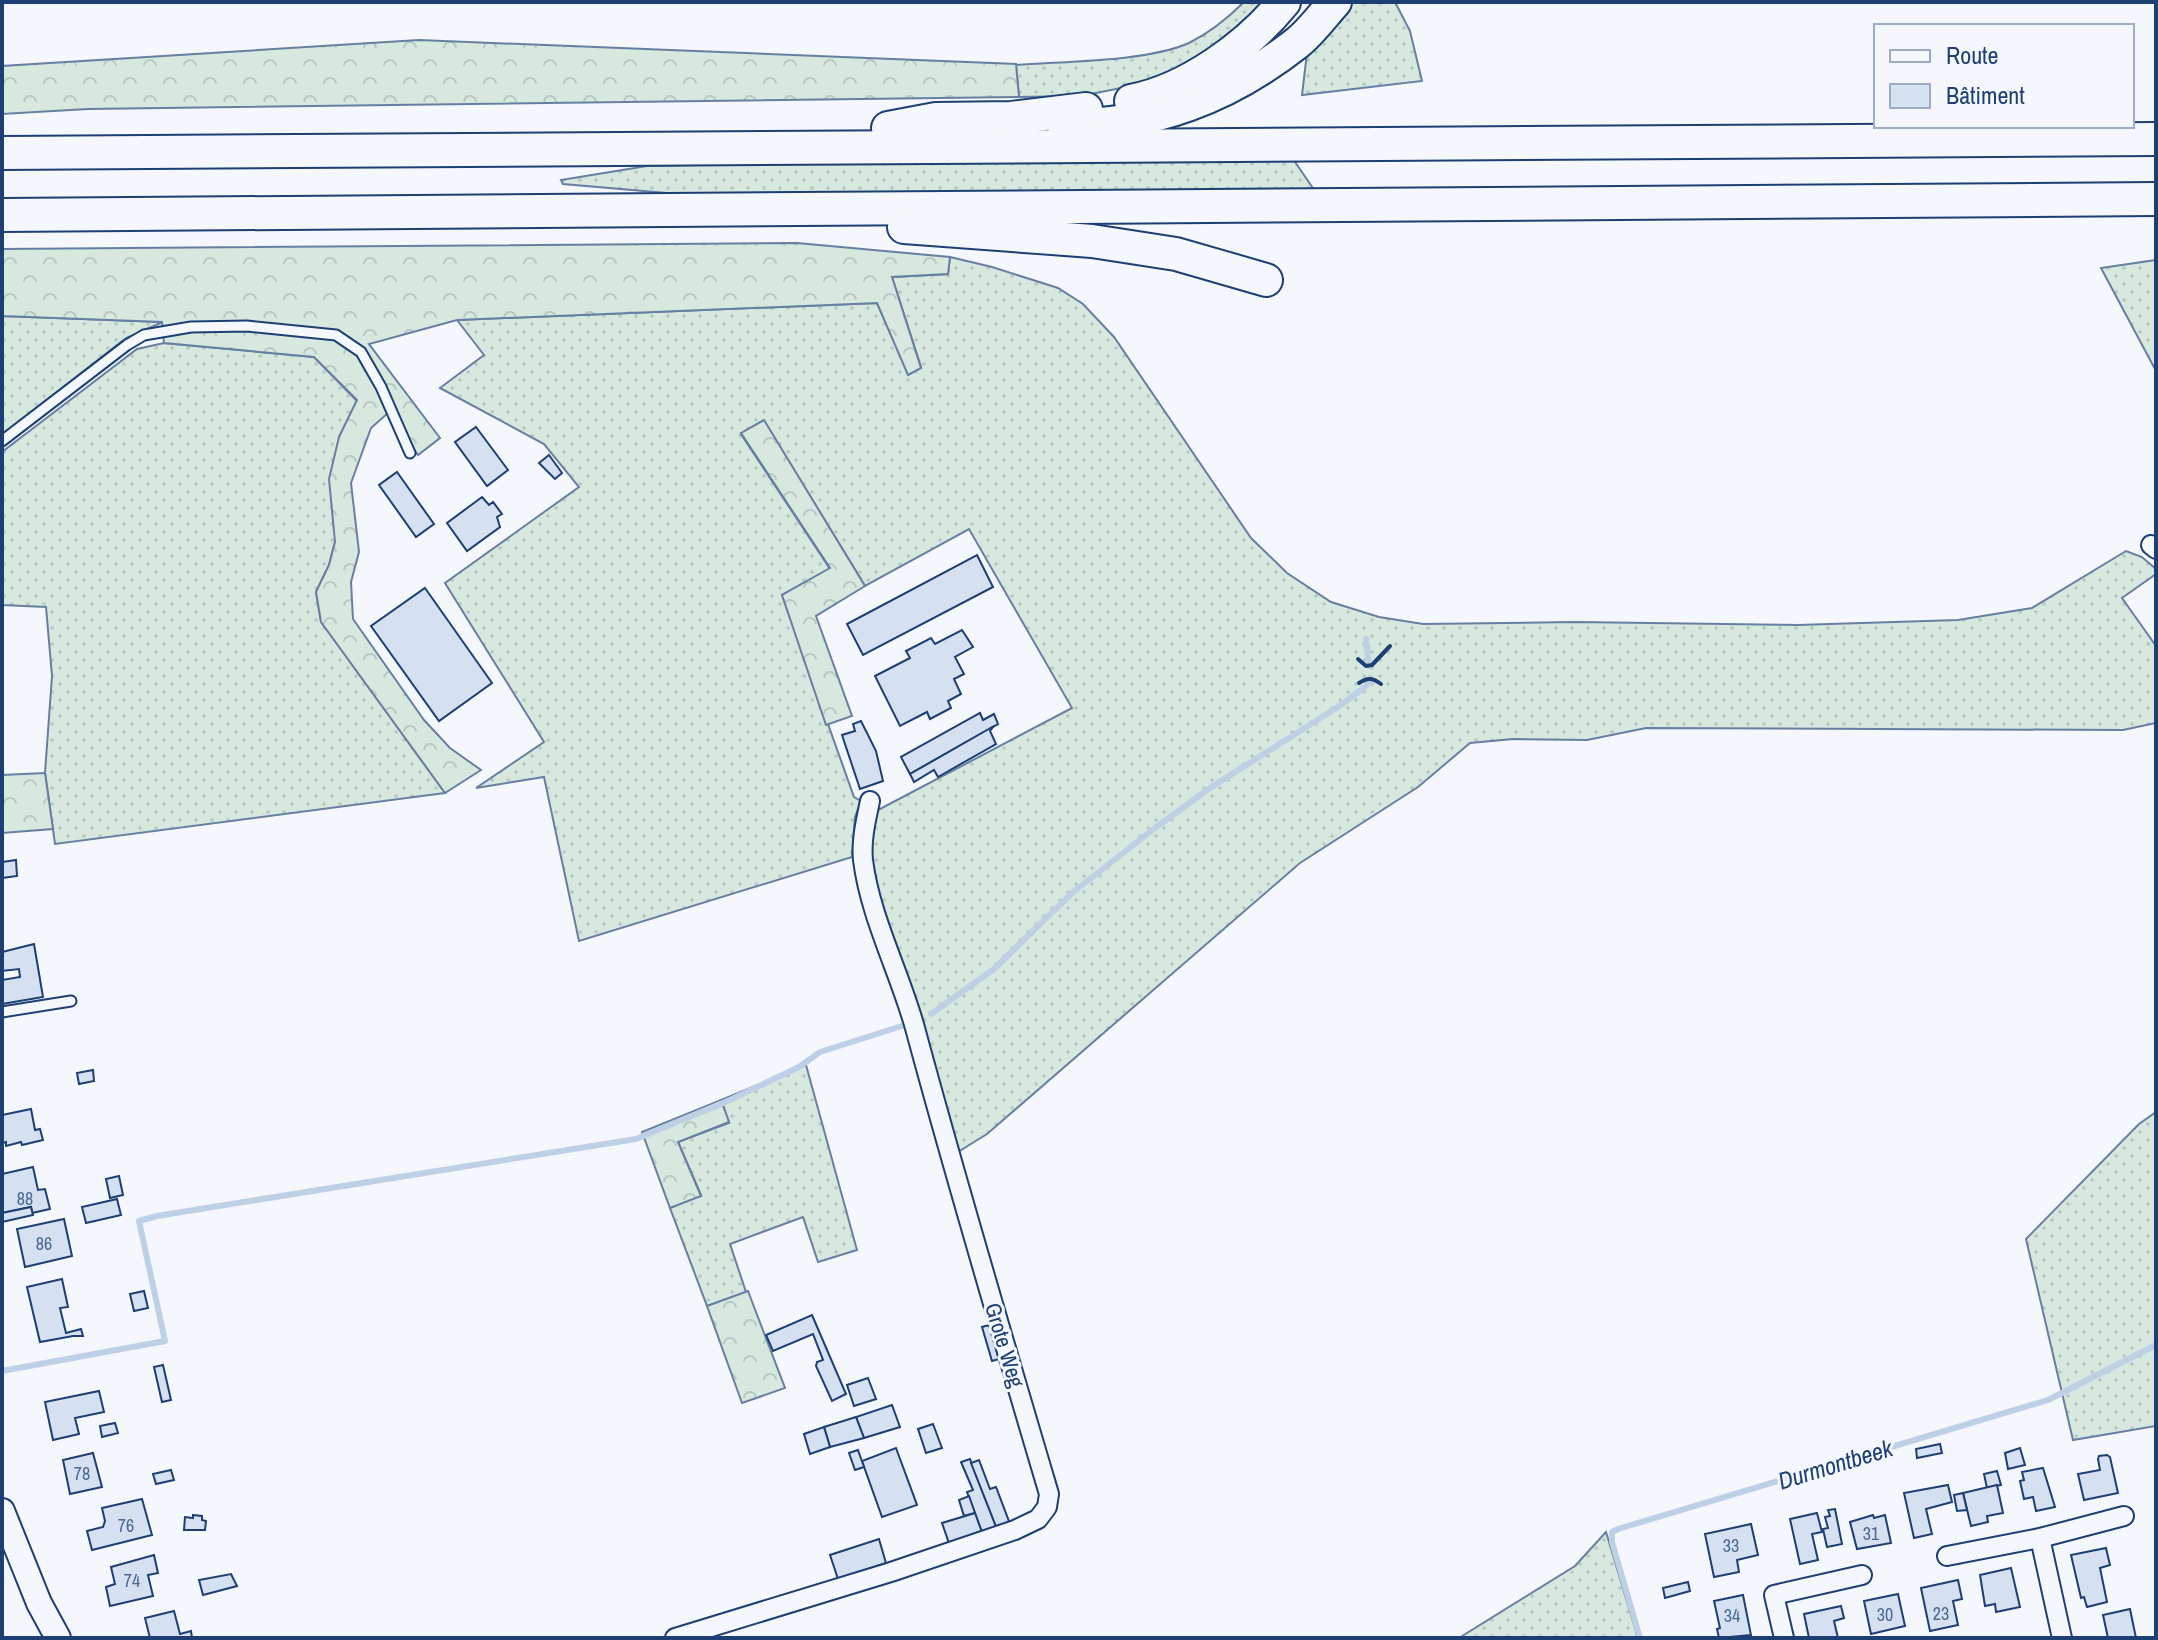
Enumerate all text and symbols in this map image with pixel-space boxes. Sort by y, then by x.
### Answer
legend [1874,24,2134,128]
text: Route [1946,39,1999,71]
text: Bâtiment [1946,79,2025,111]
house number: 88 [17,1186,33,1211]
house number: 86 [36,1231,52,1256]
street label: Grote Weg [978,1299,1032,1391]
water label: Durmontbeek [1774,1431,1897,1497]
house number: 78 [74,1461,90,1486]
house number: 76 [118,1513,134,1538]
house number: 31 [1863,1521,1880,1546]
house number: 33 [1723,1533,1739,1558]
house number: 74 [124,1568,140,1593]
house number: 23 [1933,1601,1949,1626]
house number: 30 [1877,1602,1893,1627]
house number: 34 [1724,1603,1740,1628]

